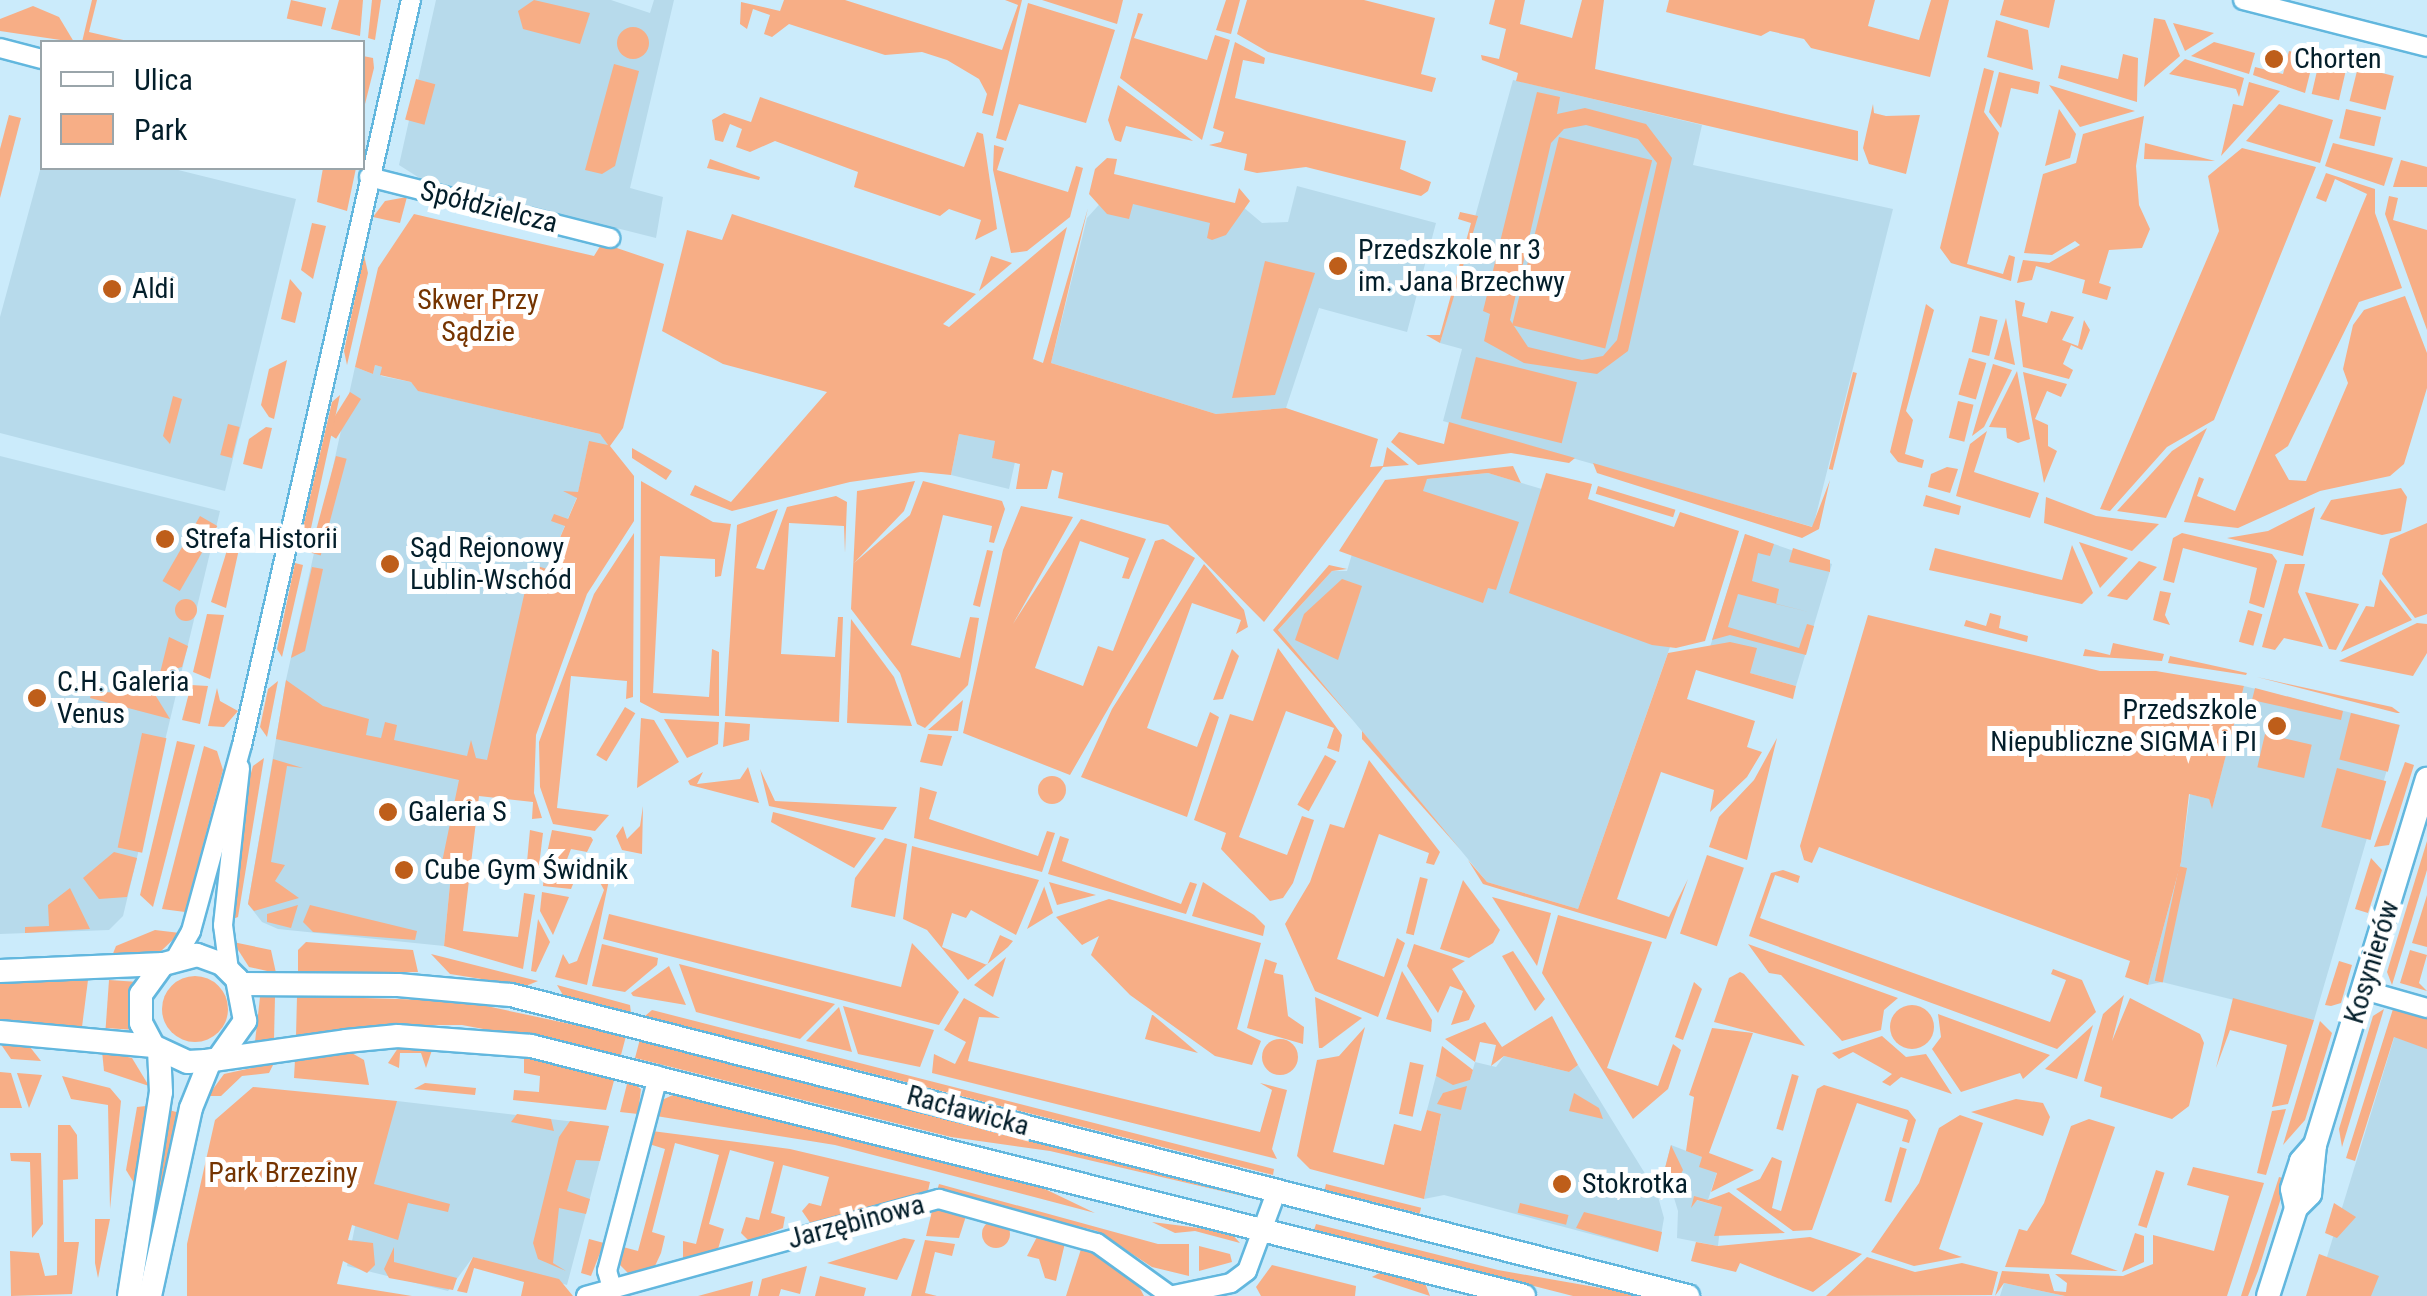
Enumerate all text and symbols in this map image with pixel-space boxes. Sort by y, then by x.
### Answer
legend [40,40,365,170]
place label: Chorten [2294,42,2382,76]
marker: Chorten [2263,48,2285,70]
text: Ulica [134,62,193,97]
text: Park [134,112,188,147]
street label: Spółdzielcza [417,174,561,240]
place label: Przedszkole nr 3 im. Jana Brzechwy [1358,233,1565,299]
marker: Przedszkole nr 3 im. Jana Brzechwy [1327,255,1349,277]
place label: Aldi [132,272,175,306]
marker: Aldi [101,278,123,300]
park label: Skwer Przy Sądzie [417,283,539,349]
place label: Strefa Historii [185,522,338,556]
marker: Strefa Historii [154,528,176,550]
place label: Sąd Rejonowy Lublin-Wschód [410,531,572,597]
marker: Sąd Rejonowy Lublin-Wschód [379,553,401,575]
place label: C.H. Galeria Venus [57,665,189,731]
marker: C.H. Galeria Venus [26,687,48,709]
place label: Przedszkole Niepubliczne SIGMA i PI [1990,693,2257,759]
marker: Przedszkole Niepubliczne SIGMA i PI [2266,715,2288,737]
place label: Galeria S [408,795,507,829]
marker: Galeria S [377,801,399,823]
place label: Cube Gym Świdnik [424,853,628,887]
marker: Cube Gym Świdnik [393,859,415,881]
street label: Kosynierów [2337,896,2407,1028]
street label: Racławicka [903,1079,1033,1143]
park label: Park Brzeziny [208,1156,358,1190]
place label: Stokrotka [1582,1167,1688,1201]
marker: Stokrotka [1551,1173,1573,1195]
street label: Jarzębinowa [784,1188,928,1256]

